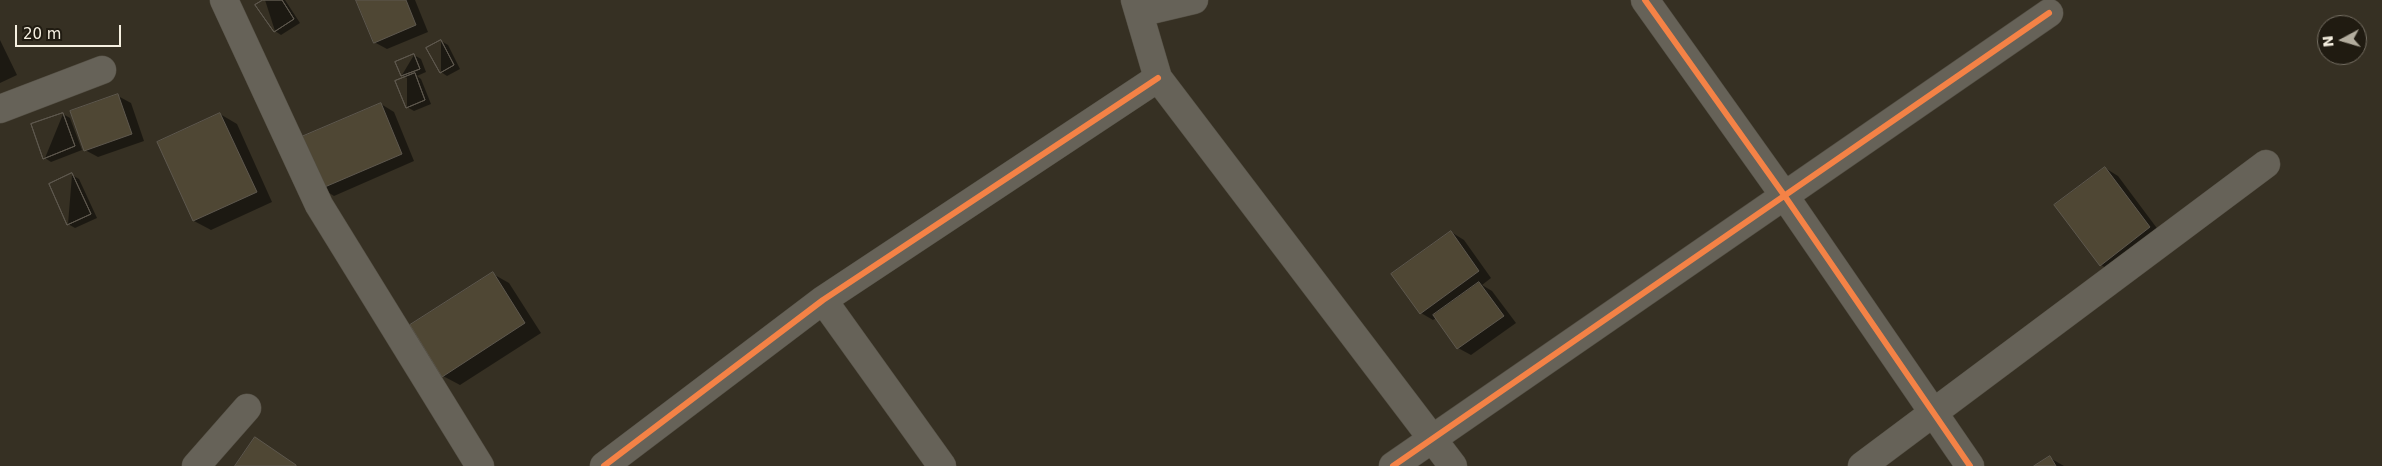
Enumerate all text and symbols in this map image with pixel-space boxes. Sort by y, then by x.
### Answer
scale bar [18,15,124,47]
north arrow [2317,15,2367,65]
text: 20 m [23,25,61,43]
text: N [2320,35,2337,48]

